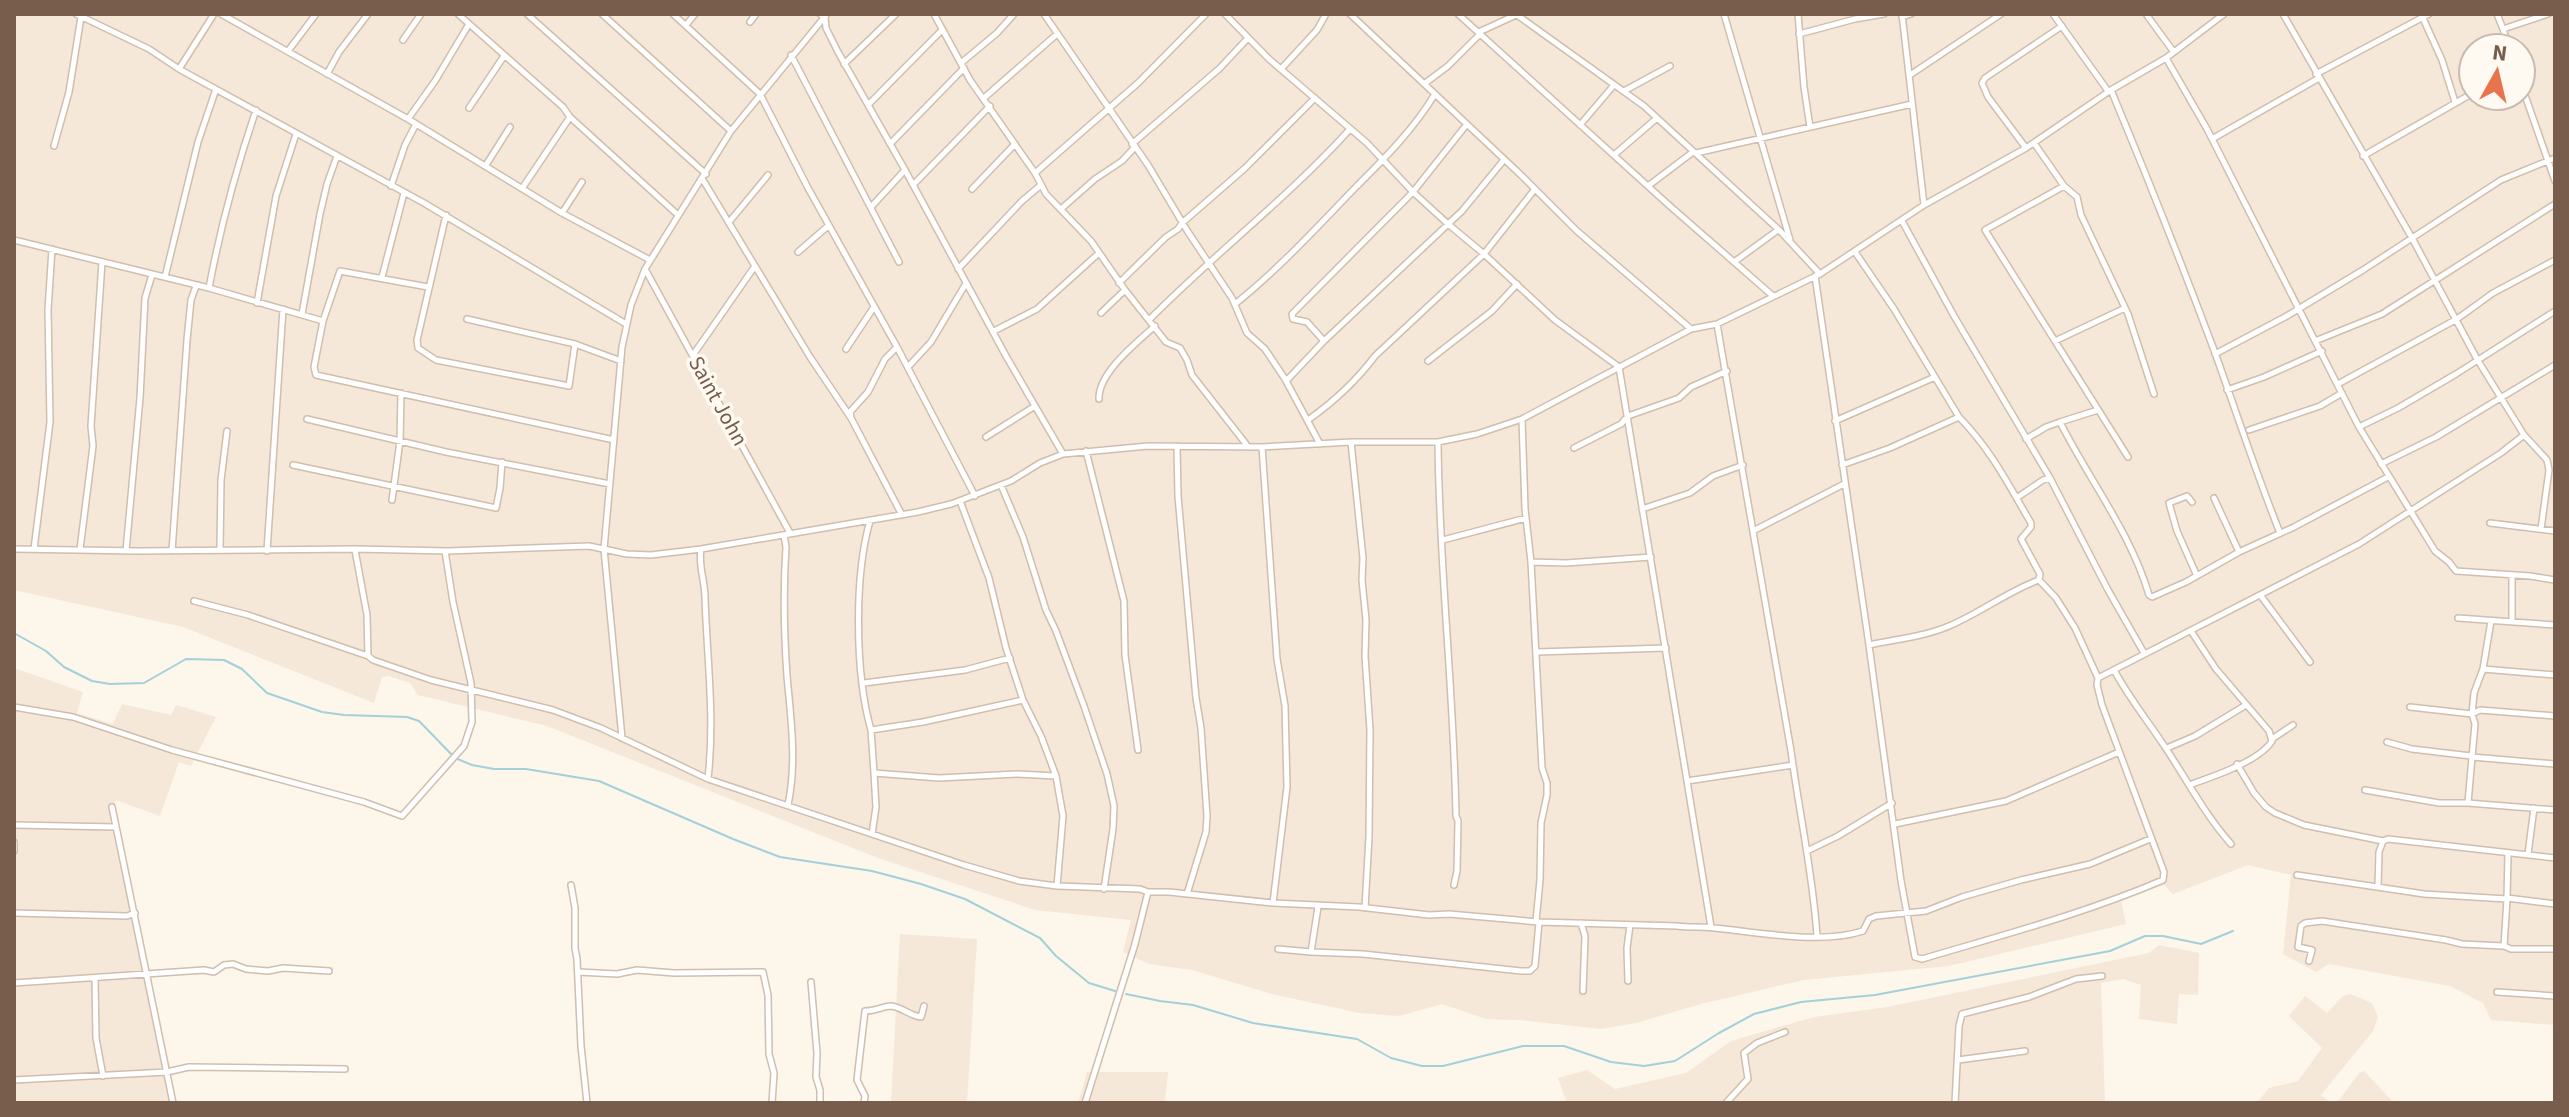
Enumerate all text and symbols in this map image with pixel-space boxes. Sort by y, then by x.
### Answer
north arrow [2457,32,2537,112]
text: N [2490,36,2509,70]
street label: Saint John [680,350,756,452]

